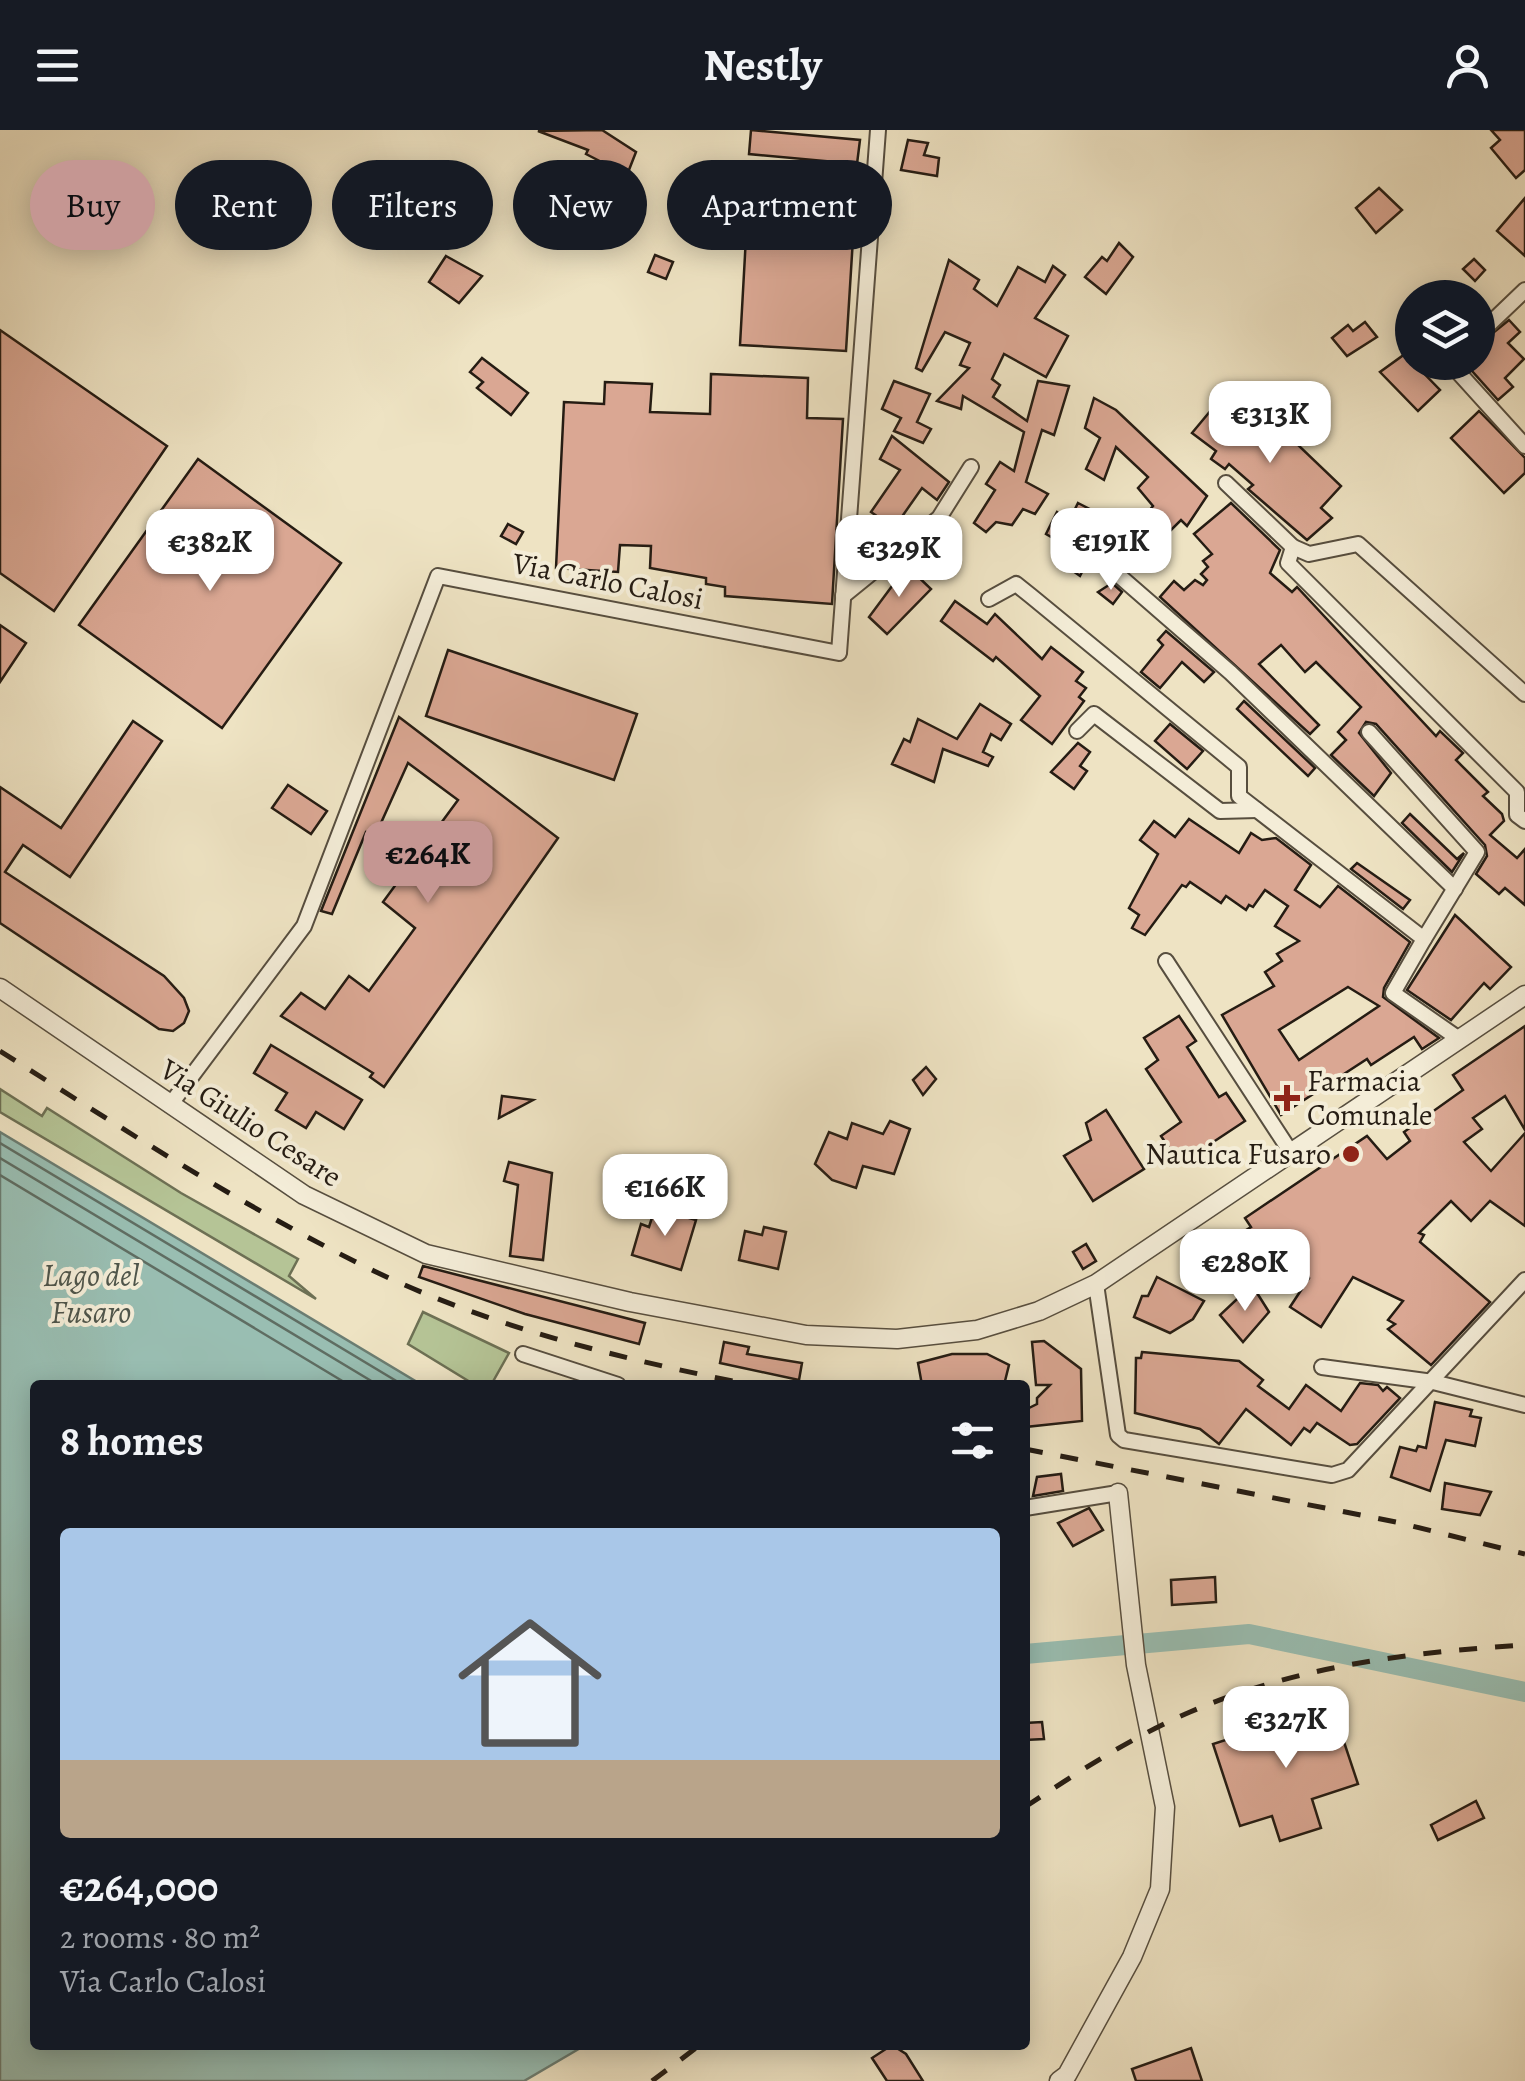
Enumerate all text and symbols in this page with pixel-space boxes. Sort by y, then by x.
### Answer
text: Nestly [703,34,822,96]
icon: menu [30,38,85,93]
icon: person [1440,38,1495,93]
chip: Buy [30,160,155,250]
chip: Rent [175,160,312,250]
chip: Filters [332,160,493,250]
chip: New [513,160,647,250]
chip: Apartment [667,160,892,250]
map controls [1395,280,1495,380]
button: layers [1395,280,1495,380]
pin: €313K [1200,381,1340,466]
text: €313K [1231,391,1309,435]
pin: €191K [1041,508,1181,593]
pin: €382K [140,509,280,594]
pin: €329K [829,515,969,600]
text: €191K [1072,518,1150,562]
text: €382K [168,519,252,563]
text: €329K [857,525,941,569]
street label: Via Carlo Calosi [508,543,707,619]
pin: €264K [358,821,498,906]
text: €264K [386,831,470,875]
street label: Via Giulio Cesare [152,1049,349,1197]
place label: Farmacia Comunale [1307,1061,1433,1135]
marker: Farmacia Comunale [1276,1087,1298,1109]
place label: Nautica Fusaro [1145,1134,1331,1174]
marker: Nautica Fusaro [1340,1143,1362,1165]
pin: €166K [595,1154,735,1239]
text: €166K [625,1164,705,1208]
pin: €280K [1175,1229,1315,1314]
text: €280K [1202,1239,1288,1283]
water label: Lago del Fusaro [42,1253,140,1334]
text: 8 homes [60,1412,204,1469]
icon: filters [945,1413,1000,1468]
icon: home [440,1593,620,1773]
pin: €327K [1216,1686,1356,1771]
text: €327K [1245,1696,1327,1740]
text: €264,000 [60,1858,218,1915]
text: 2 rooms · 80 m² [60,1915,260,1959]
text: Via Carlo Calosi [60,1959,266,2003]

